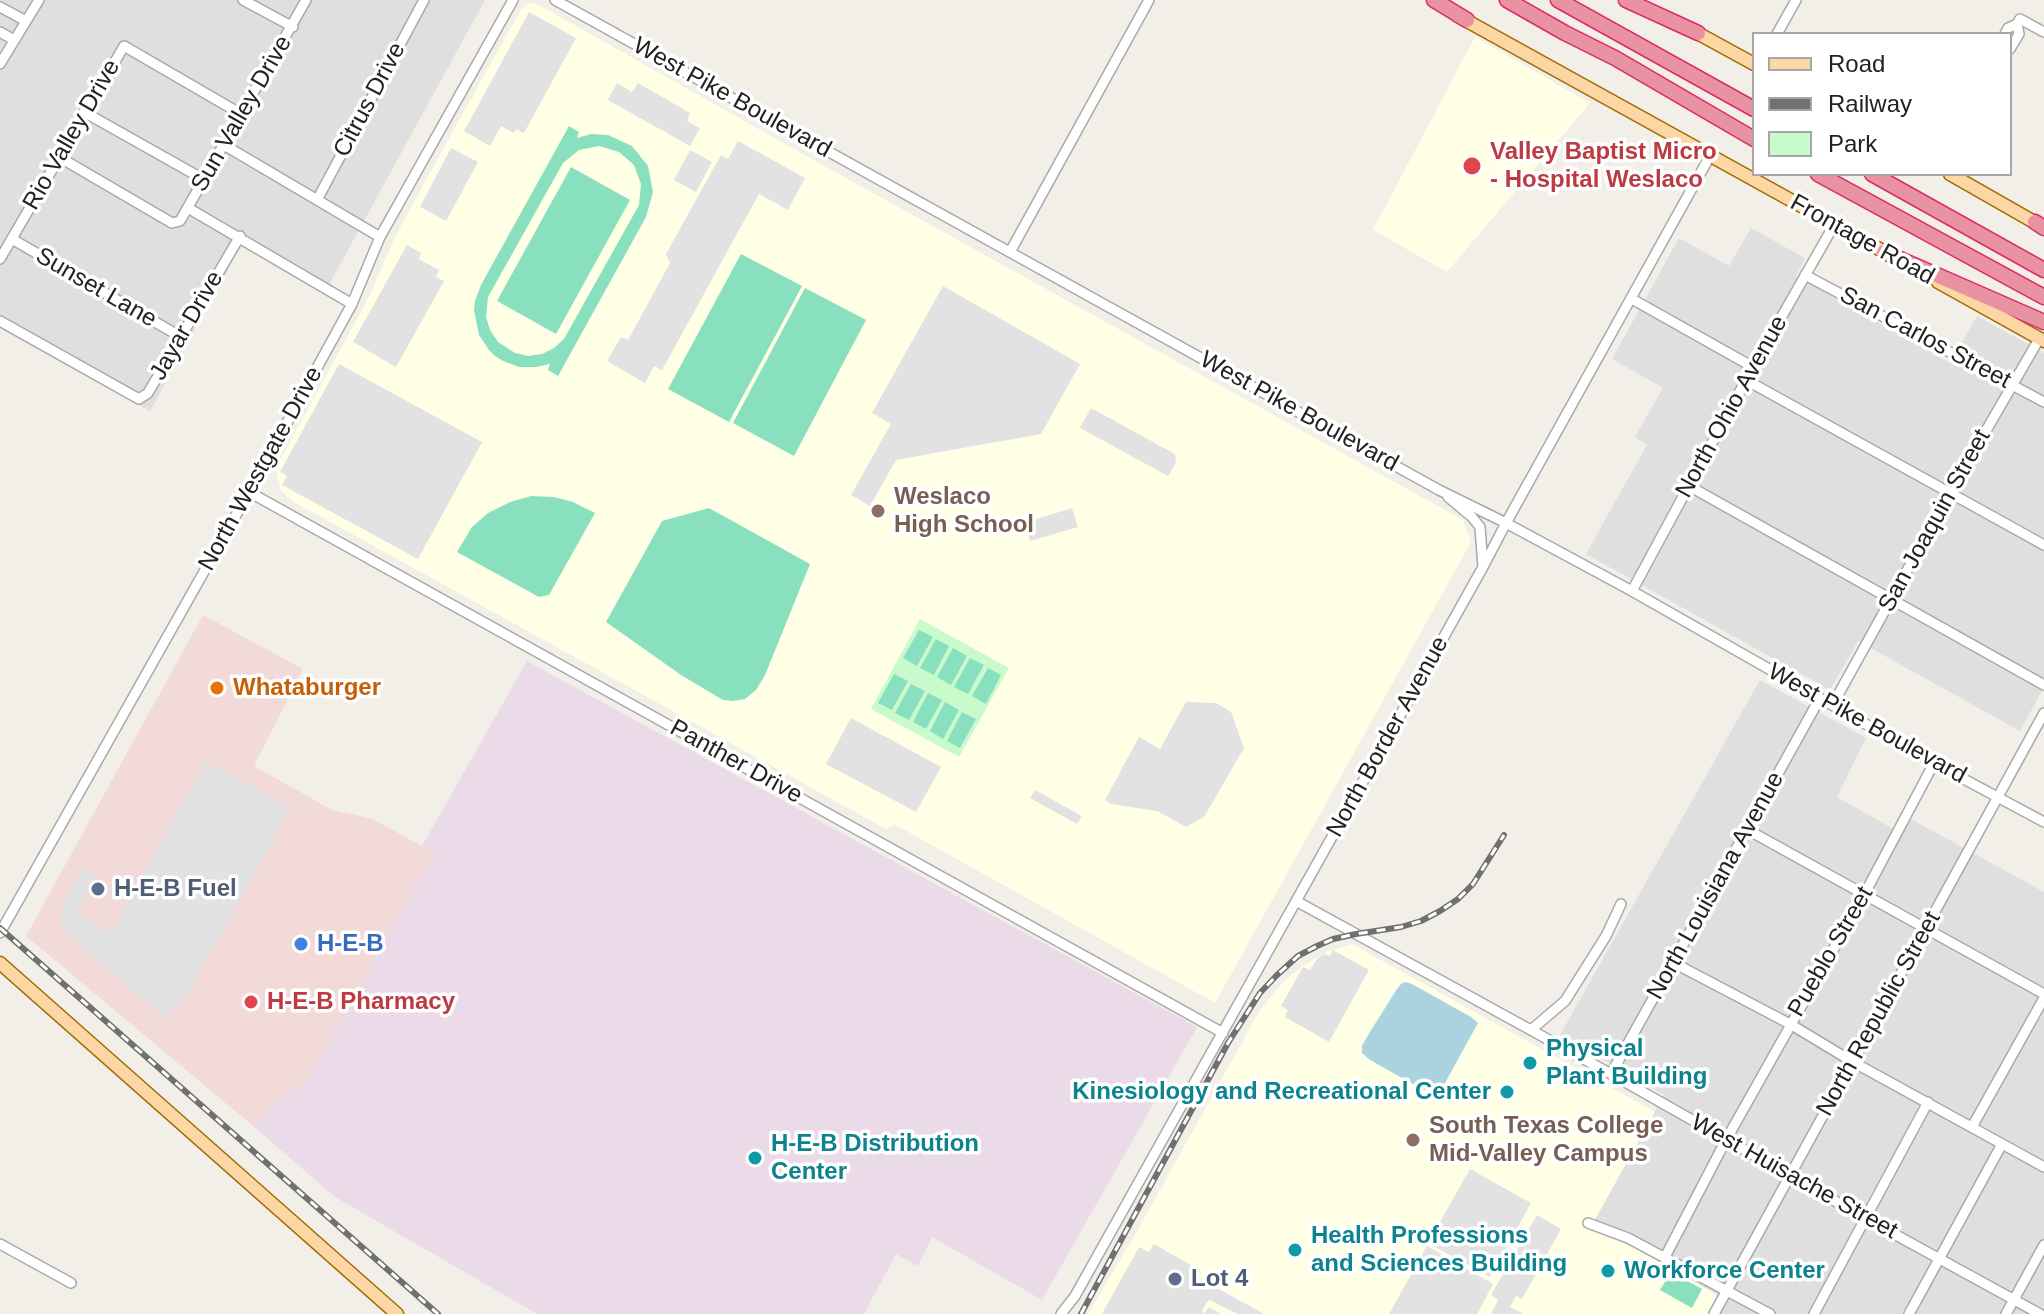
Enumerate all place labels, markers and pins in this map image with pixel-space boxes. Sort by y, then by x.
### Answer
place label: Valley Baptist Micro - Hospital Weslaco [1490,138,1717,194]
marker: Valley Baptist Micro - Hospital Weslaco [1461,155,1483,177]
place label: Weslaco High School [894,483,1034,539]
marker: Weslaco High School [869,502,887,520]
place label: Whataburger [233,674,381,702]
marker: Whataburger [208,679,226,697]
place label: H-E-B Fuel [114,875,237,903]
marker: H-E-B Fuel [89,880,107,898]
place label: H-E-B [317,930,384,958]
marker: H-E-B [292,935,310,953]
place label: H-E-B Pharmacy [267,988,455,1016]
marker: H-E-B Pharmacy [242,993,260,1011]
place label: Physical Plant Building [1546,1035,1707,1091]
marker: Physical Plant Building [1521,1054,1539,1072]
place label: Kinesiology and Recreational Center [1072,1078,1491,1106]
marker: Kinesiology and Recreational Center [1498,1083,1516,1101]
place label: South Texas College Mid-Valley Campus [1429,1112,1663,1168]
place label: H-E-B Distribution Center [771,1130,979,1186]
marker: South Texas College Mid-Valley Campus [1404,1131,1422,1149]
marker: H-E-B Distribution Center [746,1149,764,1167]
place label: Health Professions and Sciences Building [1311,1222,1567,1278]
marker: Health Professions and Sciences Building [1286,1241,1304,1259]
place label: Workforce Center [1624,1257,1825,1285]
marker: Workforce Center [1599,1262,1617,1280]
place label: Lot 4 [1191,1265,1248,1293]
marker: Lot 4 [1166,1270,1184,1288]

